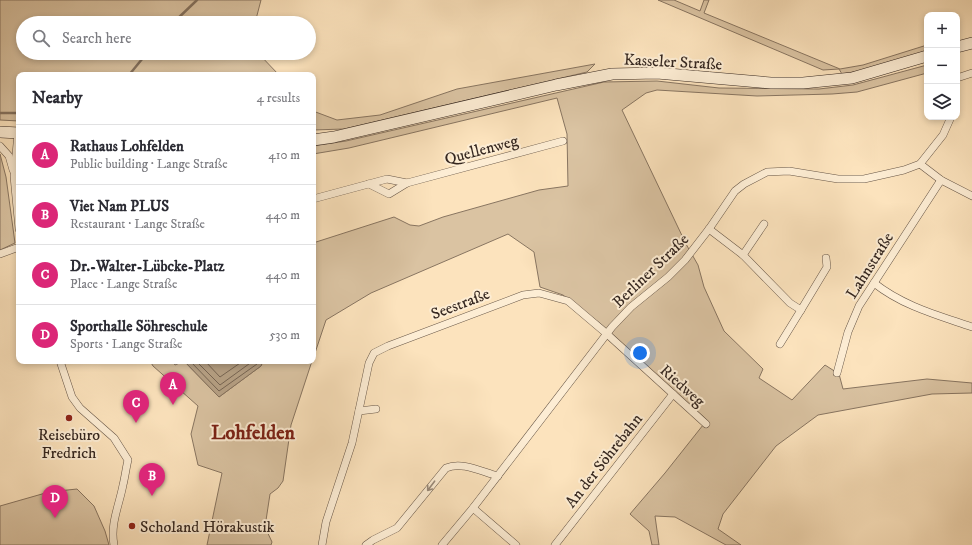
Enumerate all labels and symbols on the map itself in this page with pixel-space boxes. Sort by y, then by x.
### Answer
street label: Kasseler Straße [623,49,723,75]
street label: Quellenweg [442,131,520,169]
street label: Lahnstraße [842,228,898,302]
street label: Berliner Straße [608,229,693,312]
street label: Seestraße [428,284,493,324]
your location [630,343,650,363]
street label: Riedweg [656,360,709,411]
pin: A [160,372,186,405]
pin: C [123,390,149,423]
street label: An der Söhrebahn [561,409,647,512]
marker: Reisebüro Fredrich [64,413,74,423]
district label: Lohfelden [211,421,295,446]
place label: Reisebüro Fredrich [38,425,100,463]
pin: B [139,463,165,496]
one-way arrow [427,481,436,492]
pin: D [42,485,68,518]
place label: Scholand Hörakustik [140,517,275,537]
marker: Scholand Hörakustik [127,521,137,531]

